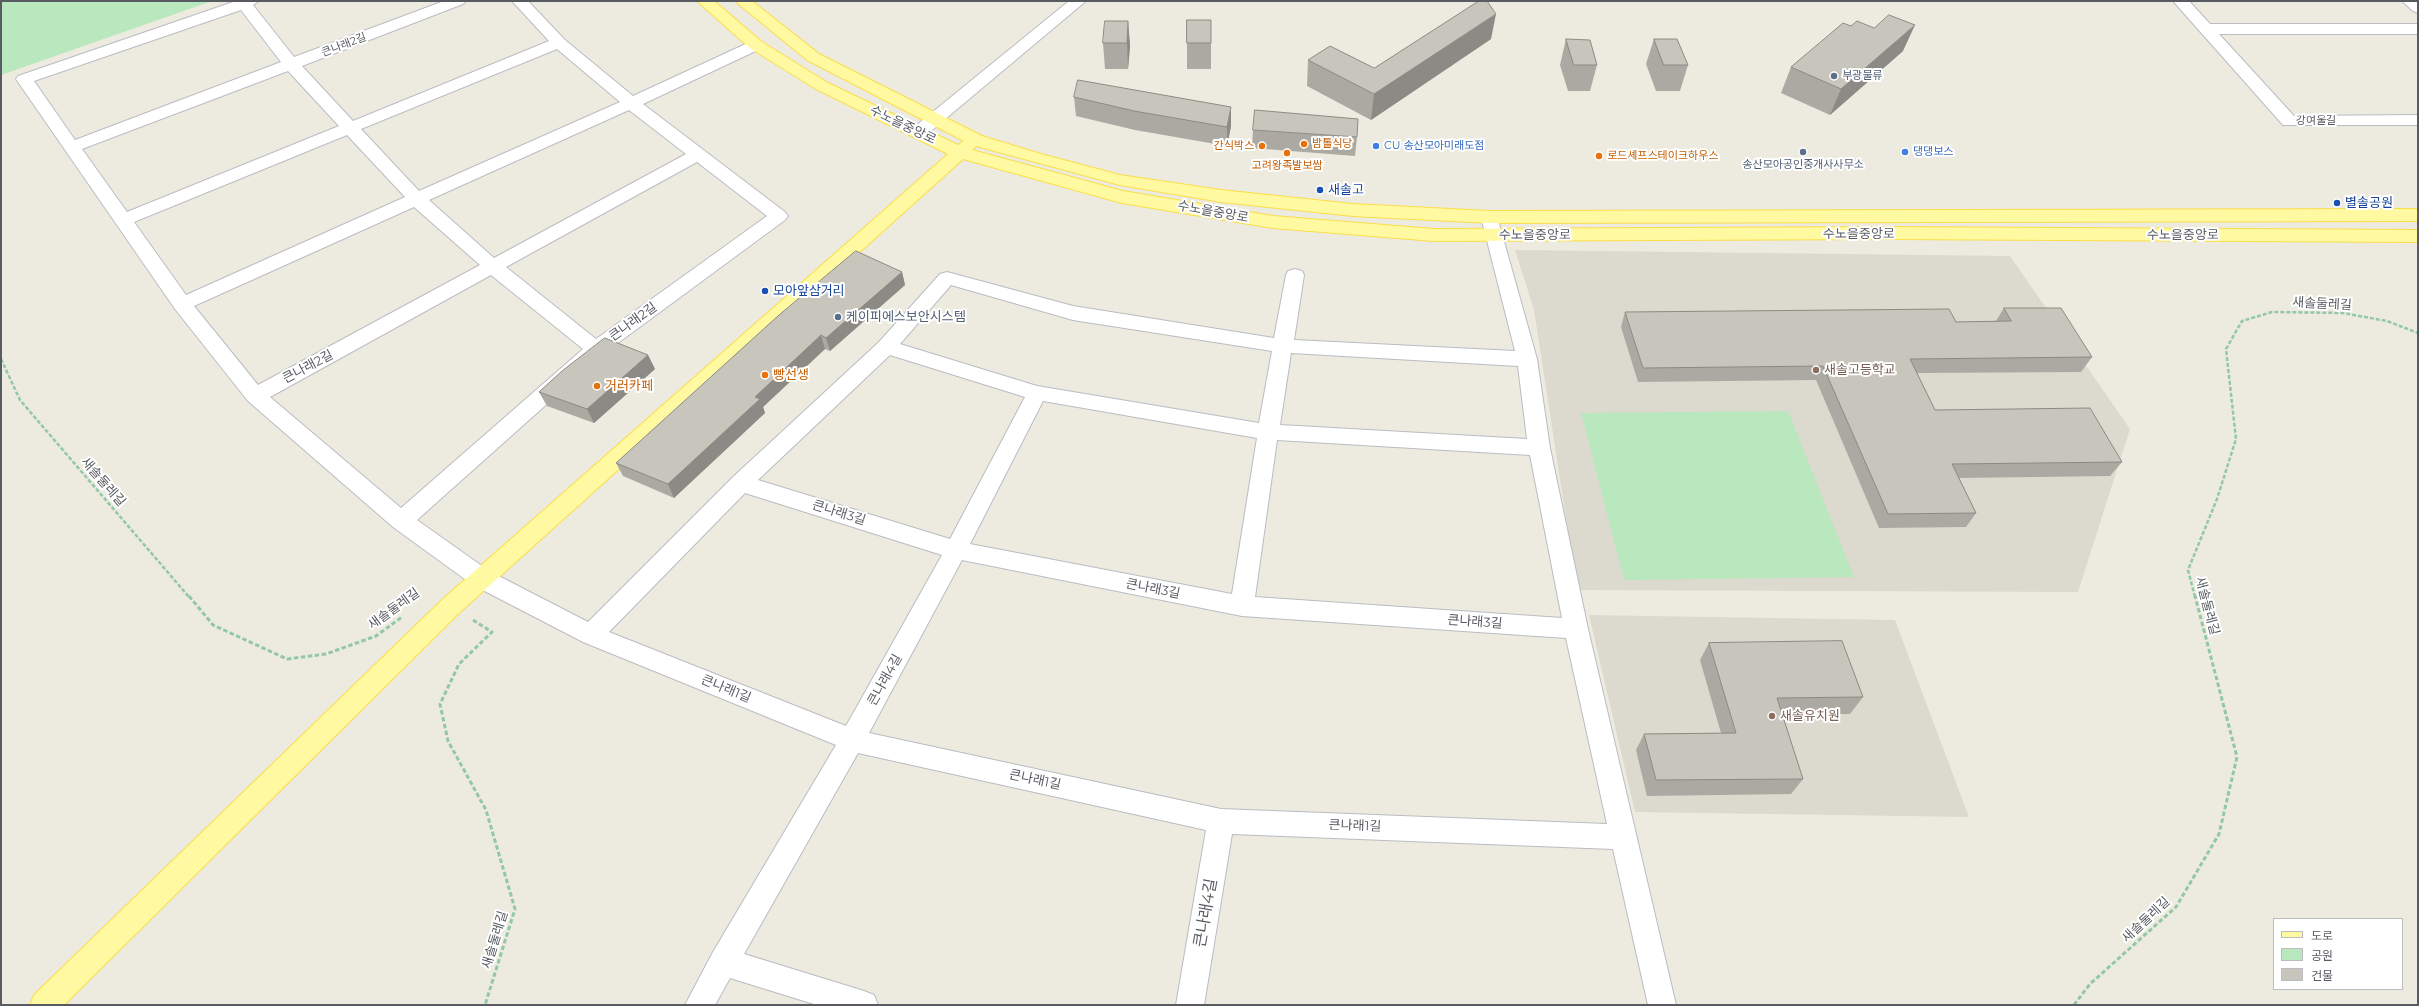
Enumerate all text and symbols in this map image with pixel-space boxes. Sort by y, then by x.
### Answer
street label: 큰나래2길 [320,30,368,60]
place label: 부광물류 [1842,69,1882,83]
marker: 부광물류 [1829,71,1839,81]
street label: 수노을중앙로 [867,102,939,148]
street label: 강여울길 [2296,114,2336,128]
place label: 밤톨식당 [1312,137,1352,151]
place label: 간식박스 [1214,139,1254,153]
marker: 밤톨식당 [1299,139,1309,149]
place label: CU 송산모아미래도점 [1384,139,1484,153]
marker: 간식박스 [1257,141,1267,151]
marker: CU 송산모아미래도점 [1371,141,1381,151]
place label: 댕댕보스 [1913,145,1953,159]
marker: 송산모아공인중개사사무소 [1798,147,1808,157]
marker: 댕댕보스 [1900,147,1910,157]
marker: 고려왕족발보쌈 [1282,148,1292,158]
place label: 로드셰프스테이크하우스 [1607,149,1718,163]
marker: 로드셰프스테이크하우스 [1594,151,1604,161]
place label: 송산모아공인중개사사무소 [1742,158,1864,172]
place label: 고려왕족발보쌈 [1252,159,1322,173]
place label: 새솔고 [1328,182,1364,198]
marker: 새솔고 [1315,185,1325,195]
place label: 별솔공원 [2345,195,2393,211]
street label: 수노을중앙로 [1176,198,1250,226]
marker: 별솔공원 [2332,198,2342,208]
street label: 수노을중앙로 [1823,226,1895,242]
street label: 수노을중앙로 [1499,227,1571,243]
street label: 수노을중앙로 [2147,227,2219,243]
place label: 모아앞삼거리 [773,283,845,299]
marker: 모아앞삼거리 [760,286,770,296]
street label: 새솔둘레길 [2292,295,2352,313]
street label: 큰나래2길 [606,299,660,345]
place label: 케이피에스보안시스템 [846,309,966,325]
marker: 케이피에스보안시스템 [833,312,843,322]
street label: 큰나래2길 [280,347,336,387]
place label: 새솔고등학교 [1824,362,1896,378]
marker: 새솔고등학교 [1811,365,1821,375]
place label: 빵선생 [773,367,809,383]
marker: 빵선생 [760,370,770,380]
place label: 거러카페 [605,378,653,394]
marker: 거러카페 [592,381,602,391]
street label: 새솔둘레길 [77,454,129,510]
street label: 큰나래3길 [810,497,868,529]
street label: 새솔둘레길 [2192,575,2222,637]
street label: 큰나래3길 [1124,576,1182,602]
street label: 새솔둘레길 [365,585,423,633]
street label: 큰나래3길 [1447,612,1503,632]
street label: 큰나래4길 [864,652,906,708]
street label: 큰나래1길 [699,672,753,706]
place label: 새솔유치원 [1780,708,1840,724]
marker: 새솔유치원 [1767,711,1777,721]
street label: 큰나래1길 [1008,767,1062,793]
street label: 큰나래1길 [1328,817,1382,835]
street label: 큰나래4길 [1191,877,1221,949]
street label: 새솔둘레길 [2119,894,2173,946]
street label: 새솔둘레길 [479,909,511,971]
legend [2273,918,2403,990]
text: 도로 [2311,928,2333,943]
text: 공원 [2311,948,2333,963]
text: 건물 [2311,968,2333,983]

